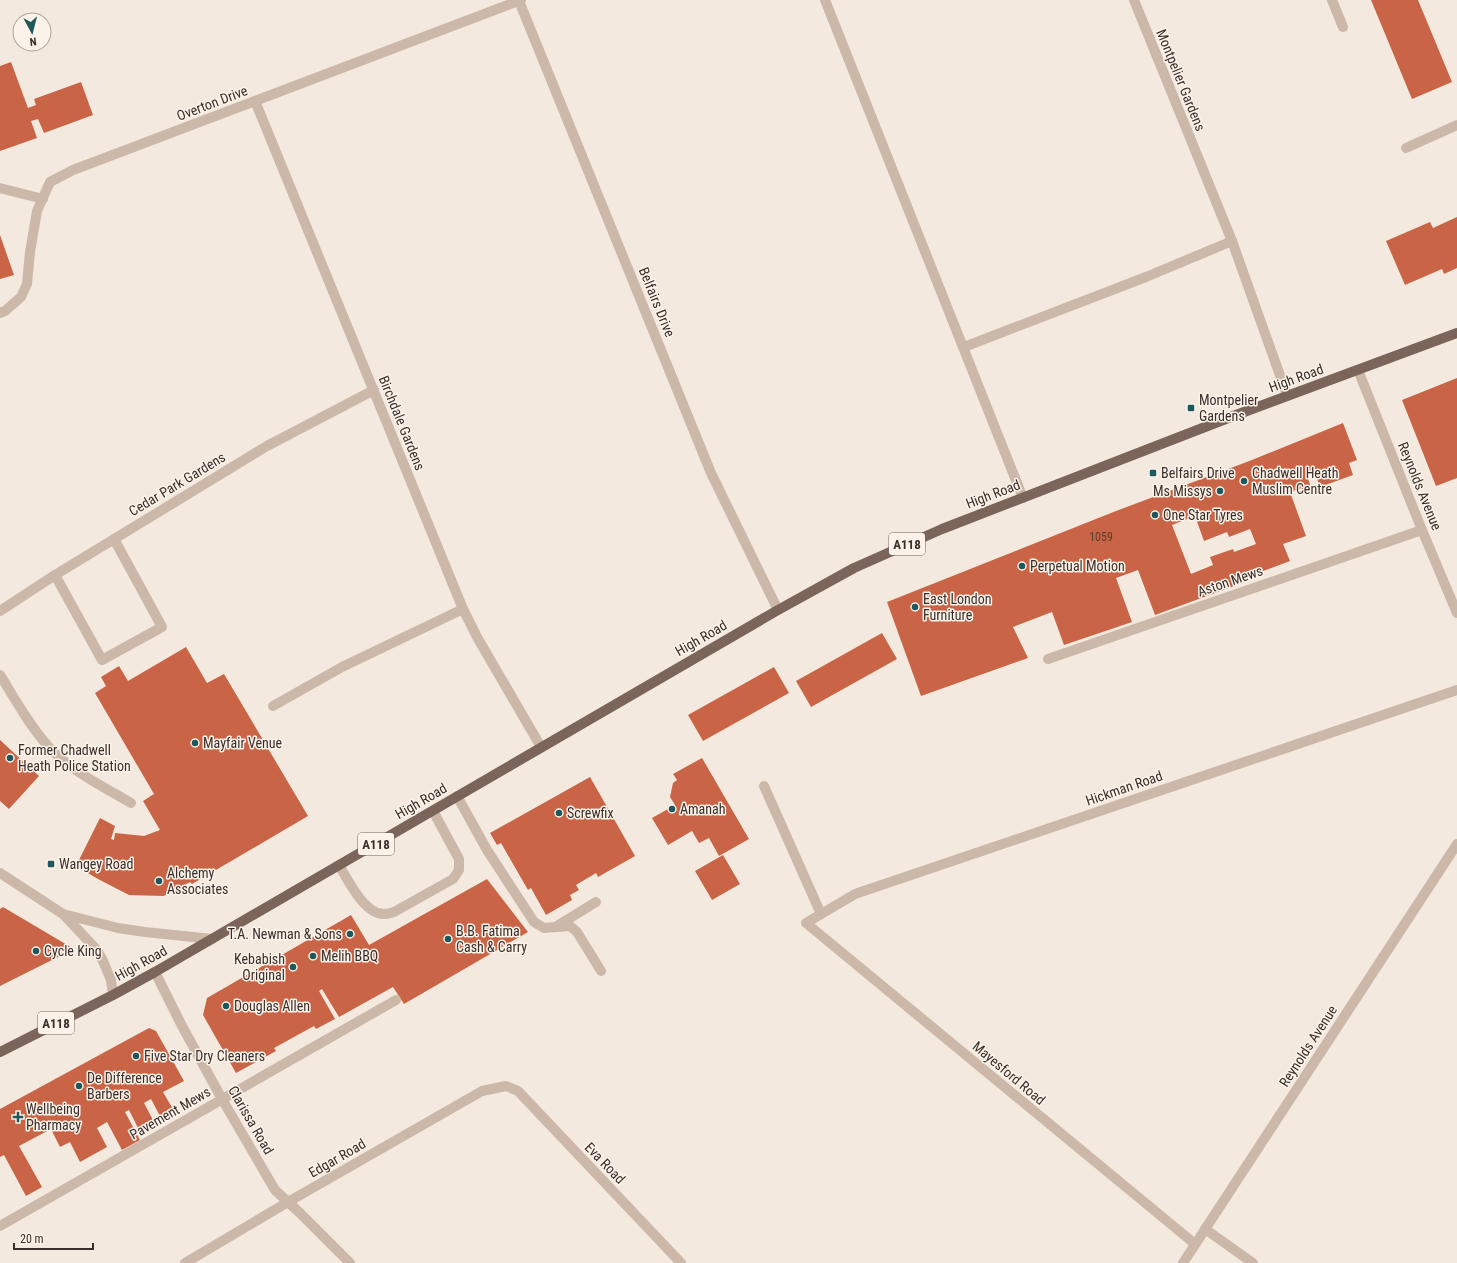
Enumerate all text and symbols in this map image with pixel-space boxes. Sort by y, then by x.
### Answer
north arrow [12,12,52,52]
street label: Montpelier Gardens [1153,27,1209,133]
text: N [29,35,37,48]
street label: Overton Drive [174,82,250,124]
street label: Belfairs Drive [636,265,678,340]
street label: High Road [1267,361,1325,395]
street label: Birchdale Gardens [376,373,428,473]
place label: Montpelier Gardens [1199,392,1258,424]
marker: Montpelier Gardens [1186,403,1196,413]
street label: Reynolds Avenue [1395,440,1445,533]
street label: Cedar Park Gardens [126,449,228,519]
place label: Belfairs Drive [1161,465,1235,481]
place label: Chadwell Heath Muslim Centre [1252,465,1339,497]
marker: Belfairs Drive [1148,468,1158,478]
street label: High Road [964,476,1022,512]
marker: Chadwell Heath Muslim Centre [1239,476,1249,486]
place label: Ms Missys [1153,483,1212,499]
marker: Ms Missys [1215,486,1225,496]
place label: One Star Tyres [1163,507,1243,523]
marker: One Star Tyres [1150,510,1160,520]
house number: 1059 [1089,530,1113,544]
road number: A118 [889,533,925,555]
place label: Perpetual Motion [1030,558,1125,574]
marker: Perpetual Motion [1017,561,1027,571]
street label: Aston Mews [1195,562,1265,600]
place label: East London Furniture [923,591,992,623]
marker: East London Furniture [910,602,920,612]
street label: High Road [672,617,730,659]
place label: Mayfair Venue [203,735,283,751]
marker: Mayfair Venue [190,738,200,748]
place label: Former Chadwell Heath Police Station [18,742,131,774]
marker: Former Chadwell Heath Police Station [5,753,15,763]
street label: Hickman Road [1084,767,1164,809]
street label: High Road [392,780,450,822]
place label: Amanah [680,801,726,817]
marker: Amanah [667,804,677,814]
place label: Screwfix [567,805,614,821]
marker: Screwfix [554,808,564,818]
road number: A118 [358,833,394,855]
place label: Wangey Road [59,856,133,872]
marker: Wangey Road [46,859,56,869]
place label: Alchemy Associates [167,865,228,897]
marker: Alchemy Associates [154,876,164,886]
place label: B.B. Fatima Cash & Carry [456,923,527,955]
place label: T.A. Newman & Sons [228,926,342,942]
marker: T.A. Newman & Sons [345,929,355,939]
marker: B.B. Fatima Cash & Carry [443,934,453,944]
street label: High Road [112,942,170,984]
place label: Cycle King [44,943,102,959]
marker: Cycle King [31,946,41,956]
place label: Melih BBQ [321,948,378,964]
place label: Kebabish Original [234,951,285,983]
marker: Melih BBQ [308,951,318,961]
marker: Kebabish Original [288,962,298,972]
place label: Douglas Allen [234,998,310,1014]
marker: Douglas Allen [221,1001,231,1011]
street label: Reynolds Avenue [1276,1002,1340,1090]
road number: A118 [38,1012,74,1034]
street label: Mayesford Road [969,1038,1049,1108]
place label: Five Star Dry Cleaners [144,1048,265,1064]
marker: Five Star Dry Cleaners [131,1051,141,1061]
place label: De Difference Barbers [87,1070,162,1102]
marker: De Difference Barbers [74,1081,84,1091]
street label: Pavement Mews [127,1083,213,1143]
street label: Clarissa Road [225,1083,277,1157]
place label: Wellbeing Pharmacy [26,1101,81,1133]
marker: Wellbeing Pharmacy [13,1112,23,1122]
street label: Edgar Road [306,1135,368,1181]
street label: Eva Road [582,1139,628,1187]
scale bar [14,1225,93,1251]
text: 20 m [20,1232,44,1246]

